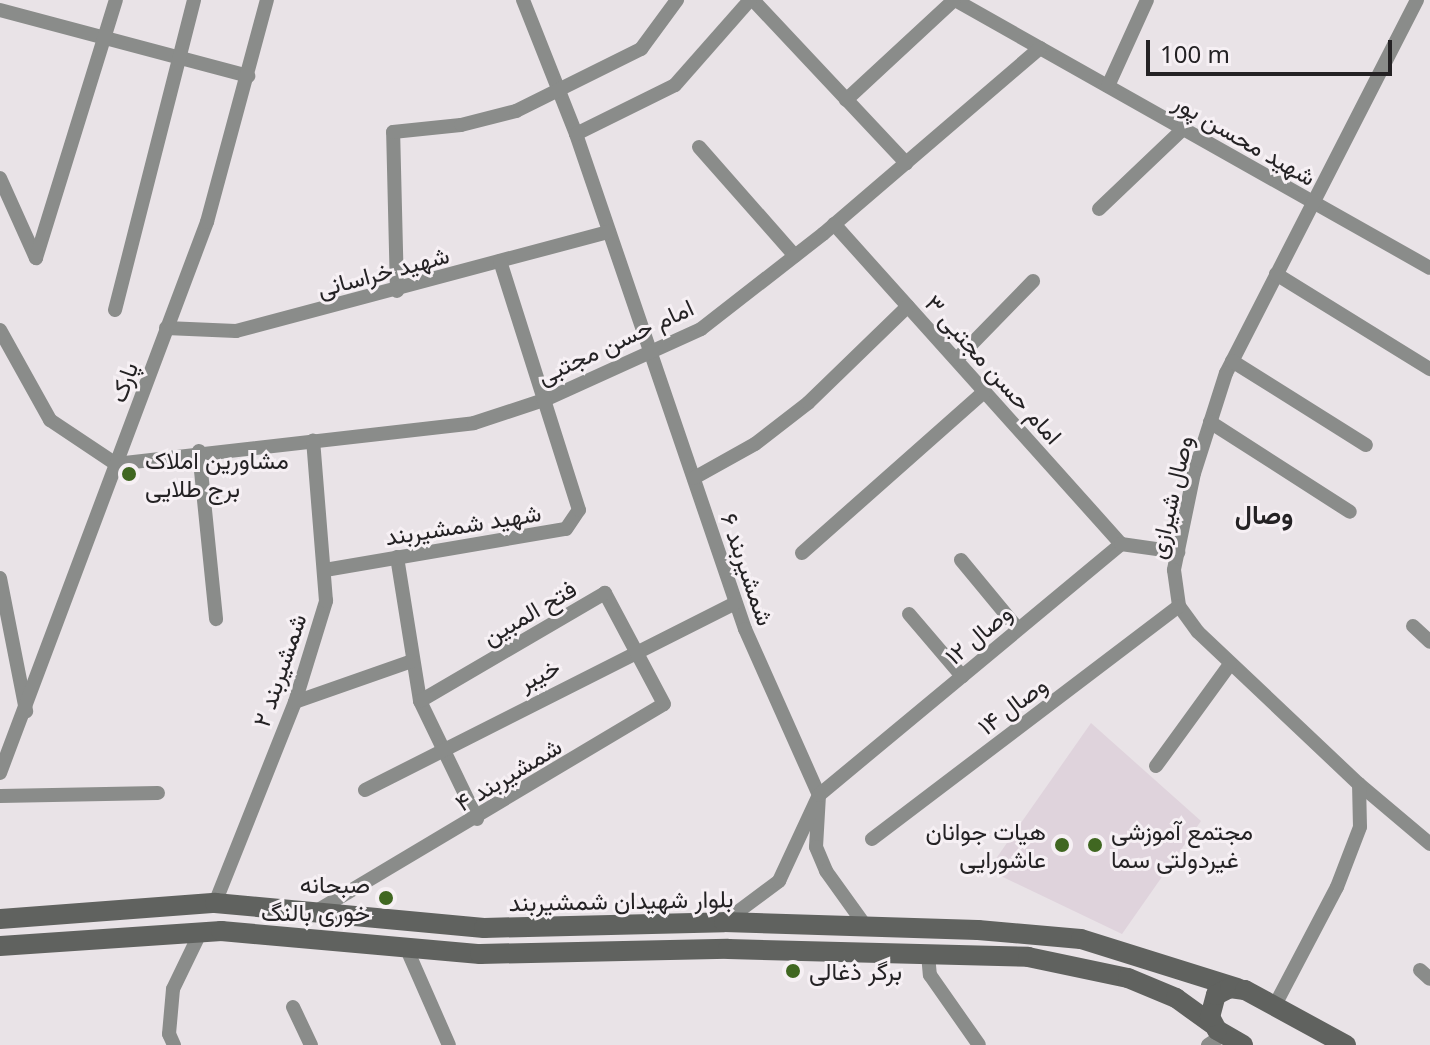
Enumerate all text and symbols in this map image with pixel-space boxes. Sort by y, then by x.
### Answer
scale bar [1150,24,1396,74]
text: 100 m [1160,37,1230,70]
street label: شهید محسن پور [1169,87,1321,191]
street label: شهید خراسانی [314,240,452,302]
street label: امام حسن مجتبی ۳ [919,288,1069,450]
street label: امام حسن مجتبی [532,292,698,390]
street label: پارک [102,358,144,406]
street label: وصال شیرازی [1142,433,1198,561]
place label: مشاورین املاک برج طلایی [145,446,289,502]
marker: مشاورین املاک برج طلایی [120,465,138,483]
street label: شهید شمشیربند [383,497,543,551]
district label: وصال [1235,499,1293,531]
street label: شمشیربند ۶ [715,509,781,629]
street label: فتح المبین [477,574,581,650]
street label: وصال ۱۲ [939,598,1017,670]
street label: شمشیربند ۲ [246,610,312,730]
street label: خیبر [514,652,564,696]
street label: وصال ۱۴ [972,670,1052,740]
street label: شمشیربند ۴ [450,731,566,817]
place label: هیات جوانان عاشورایی [925,817,1046,873]
place label: مجتمع آموزشی غیردولتی سما [1111,817,1253,873]
marker: هیات جوانان عاشورایی [1053,836,1071,854]
marker: مجتمع آموزشی غیردولتی سما [1086,836,1104,854]
place label: صبحانه خوری بالنگ [261,870,370,926]
street label: بلوار شهیدان شمشیربند [508,884,734,916]
marker: صبحانه خوری بالنگ [377,889,395,907]
place label: برگر ذغالی [809,957,902,985]
marker: برگر ذغالی [784,962,802,980]

